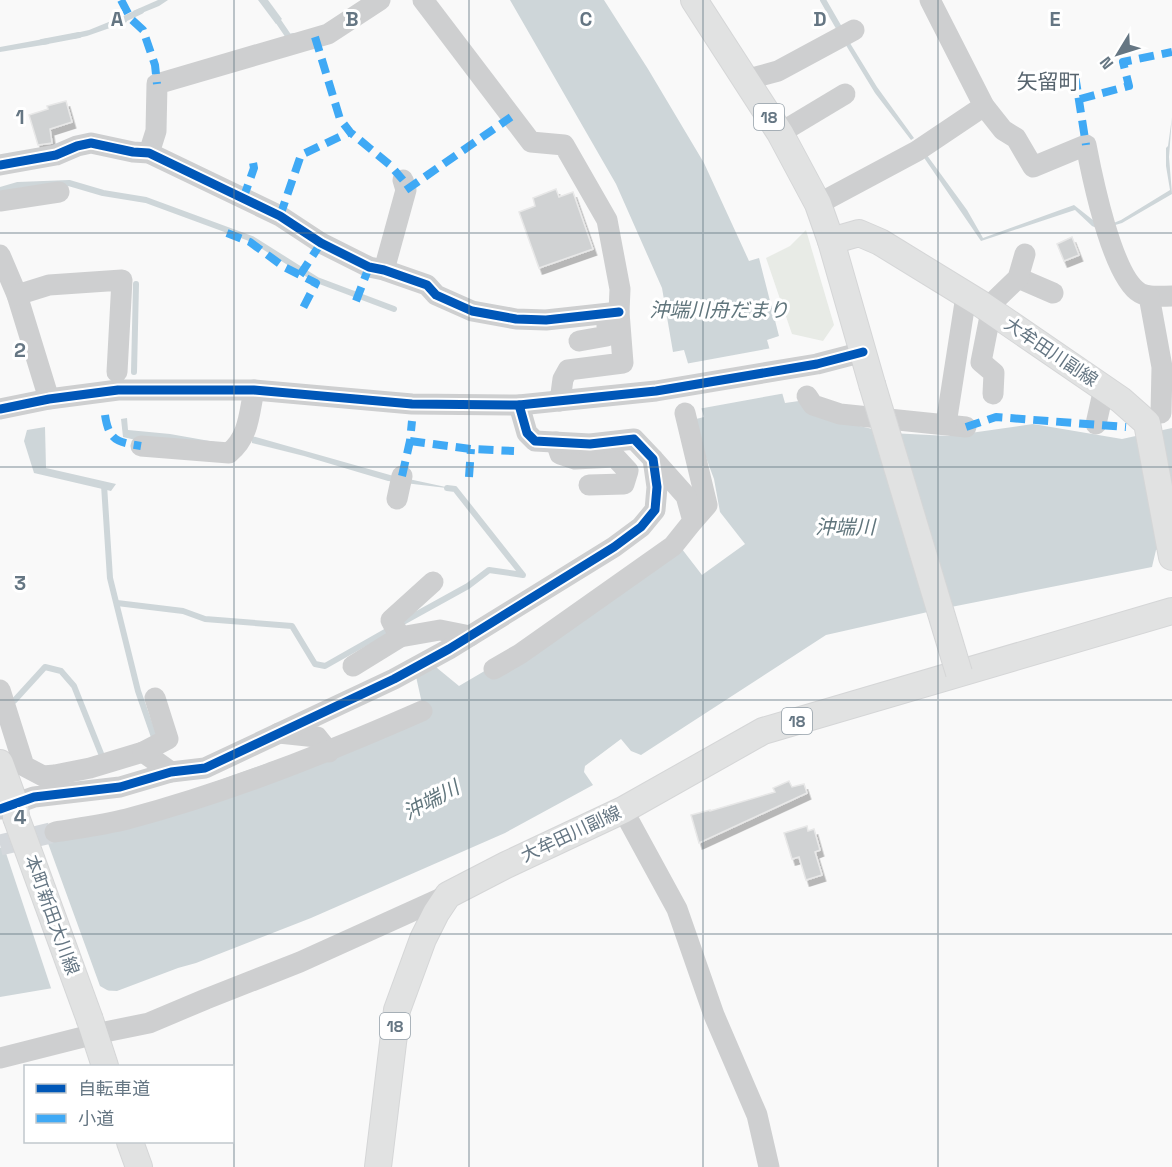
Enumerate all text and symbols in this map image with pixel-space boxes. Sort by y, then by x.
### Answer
text: A [111,6,124,32]
text: B [345,6,359,32]
text: C [580,6,593,32]
text: D [813,6,827,32]
text: E [1049,6,1061,32]
north arrow [1088,24,1148,84]
text: N [1095,52,1118,74]
district label: 矢留町 [1017,68,1080,95]
text: 1 [15,104,25,130]
road number: 18 [754,104,784,130]
water label: 沖端川舟だまり [649,297,789,323]
street label: 大牟田川副線 [1000,312,1102,391]
text: 2 [14,337,26,363]
water label: 沖端川 [815,514,877,540]
text: 3 [14,570,26,596]
road number: 18 [782,708,812,734]
water label: 沖端川 [398,773,465,826]
street label: 大牟田川副線 [517,800,625,867]
text: 4 [14,804,27,830]
street label: 本町新田大川線 [20,852,85,978]
road number: 18 [380,1013,410,1039]
legend [24,1065,234,1143]
text: 自転車道 [78,1077,150,1100]
text: 小道 [78,1107,114,1130]

